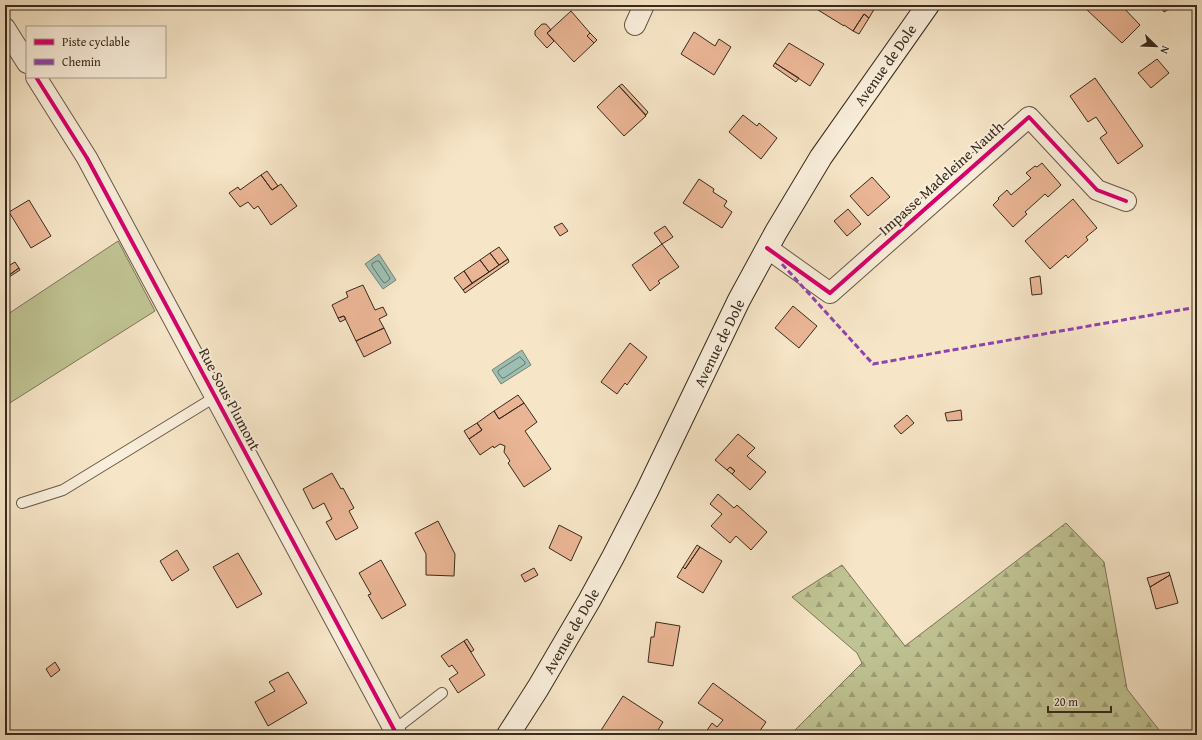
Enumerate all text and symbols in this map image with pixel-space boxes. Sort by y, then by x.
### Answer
street label: Avenue de Dole [849,20,921,110]
legend [26,26,166,78]
north arrow [1136,26,1176,66]
text: Piste cyclable [62,33,130,50]
text: N [1156,43,1174,57]
text: Chemin [62,53,101,70]
street label: Impasse Madeleine Nauth [874,116,1009,240]
street label: Avenue de Dole [689,295,749,391]
street label: Rue Sous Plumont [194,344,266,455]
street label: Avenue de Dole [538,584,604,678]
scale bar [1048,688,1111,714]
text: 20 m [1054,693,1078,710]

